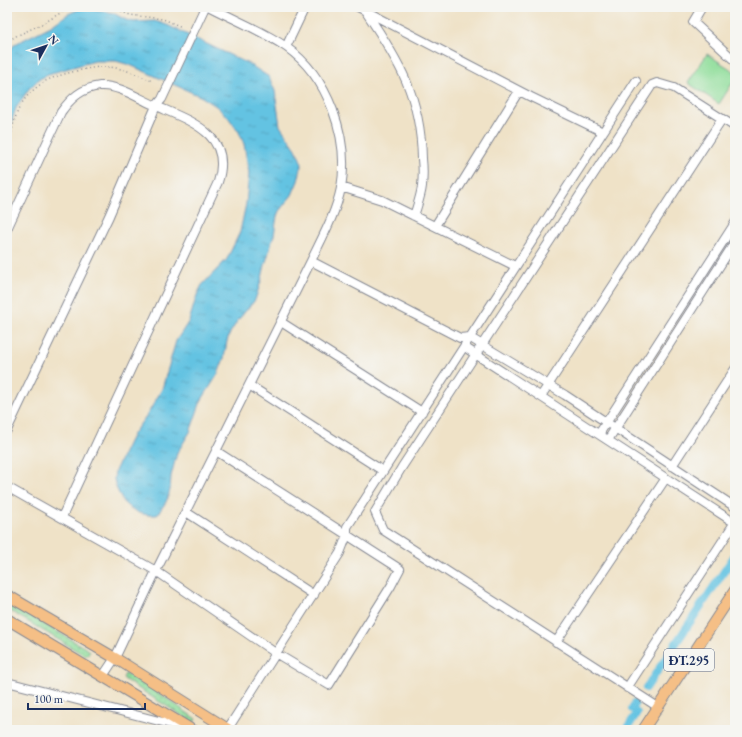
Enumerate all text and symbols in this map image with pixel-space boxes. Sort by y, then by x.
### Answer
north arrow [26,26,66,66]
text: N [45,32,62,48]
road number: ĐT.295 [664,649,714,671]
scale bar [28,685,145,711]
text: 100 m [34,691,64,707]

